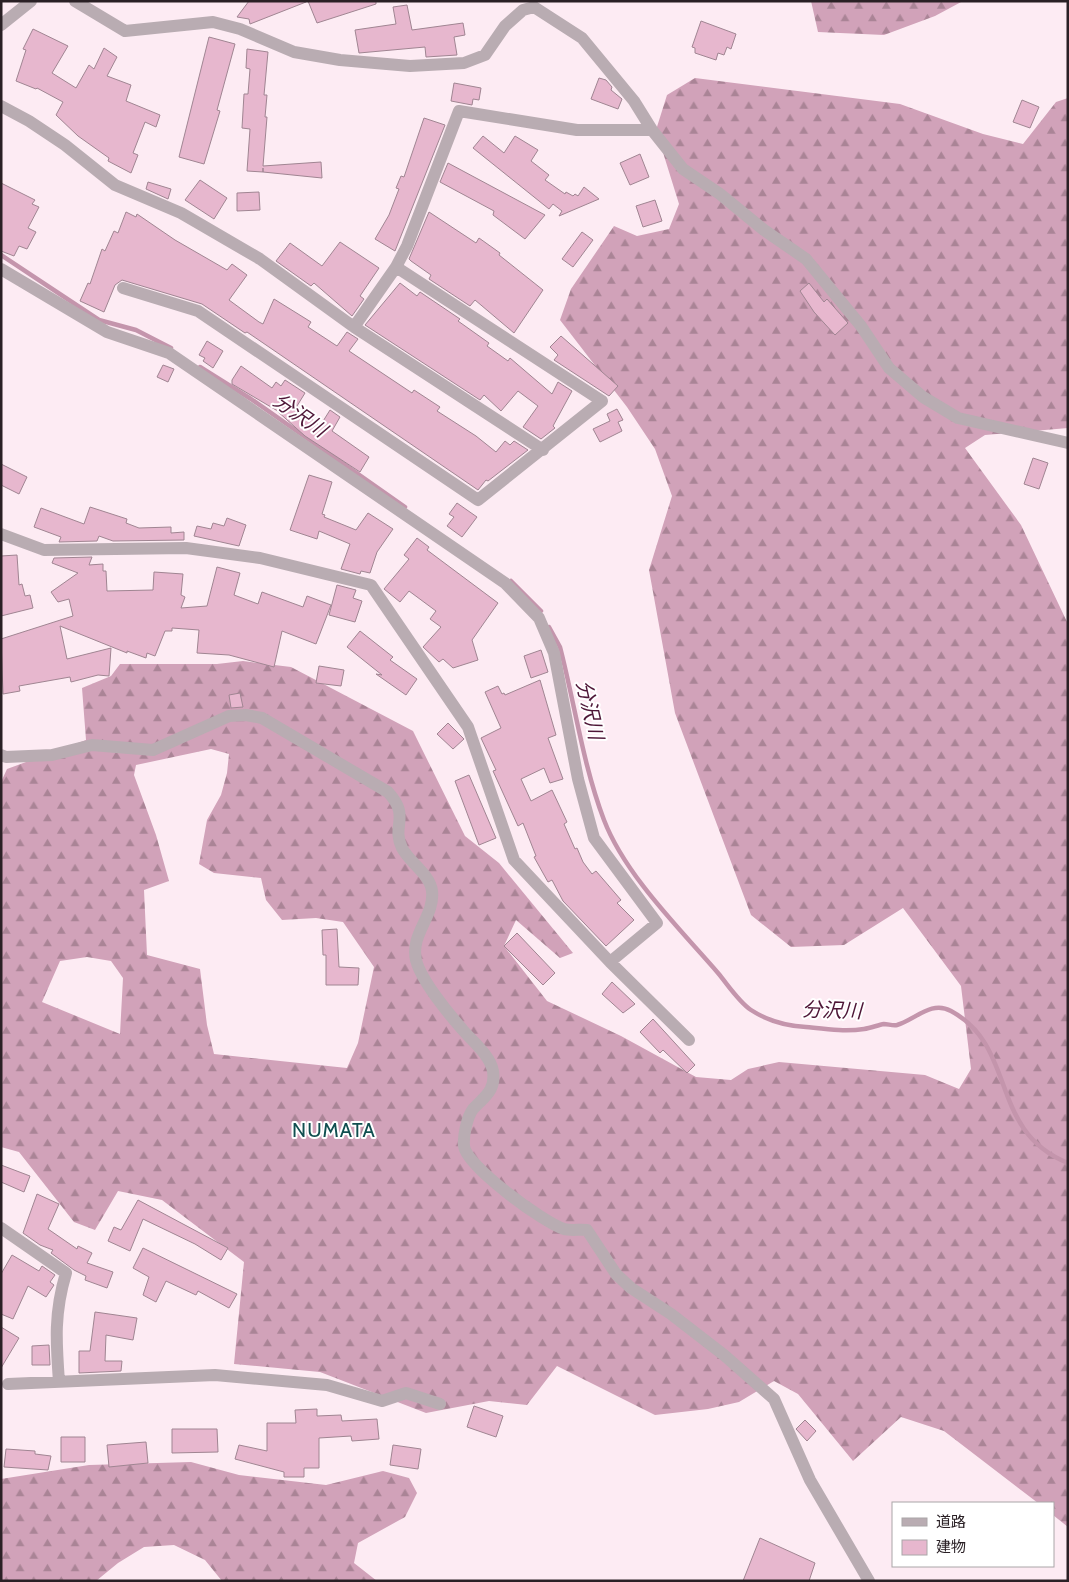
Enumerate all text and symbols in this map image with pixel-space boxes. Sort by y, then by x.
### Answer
water label: 分沢川 [269,388,333,443]
water label: 分沢川 [572,678,609,744]
water label: 分沢川 [802,997,864,1023]
district label: NUMATA [292,1118,376,1142]
legend [892,1502,1054,1567]
text: 道路 [936,1513,966,1531]
text: 建物 [936,1538,966,1556]

